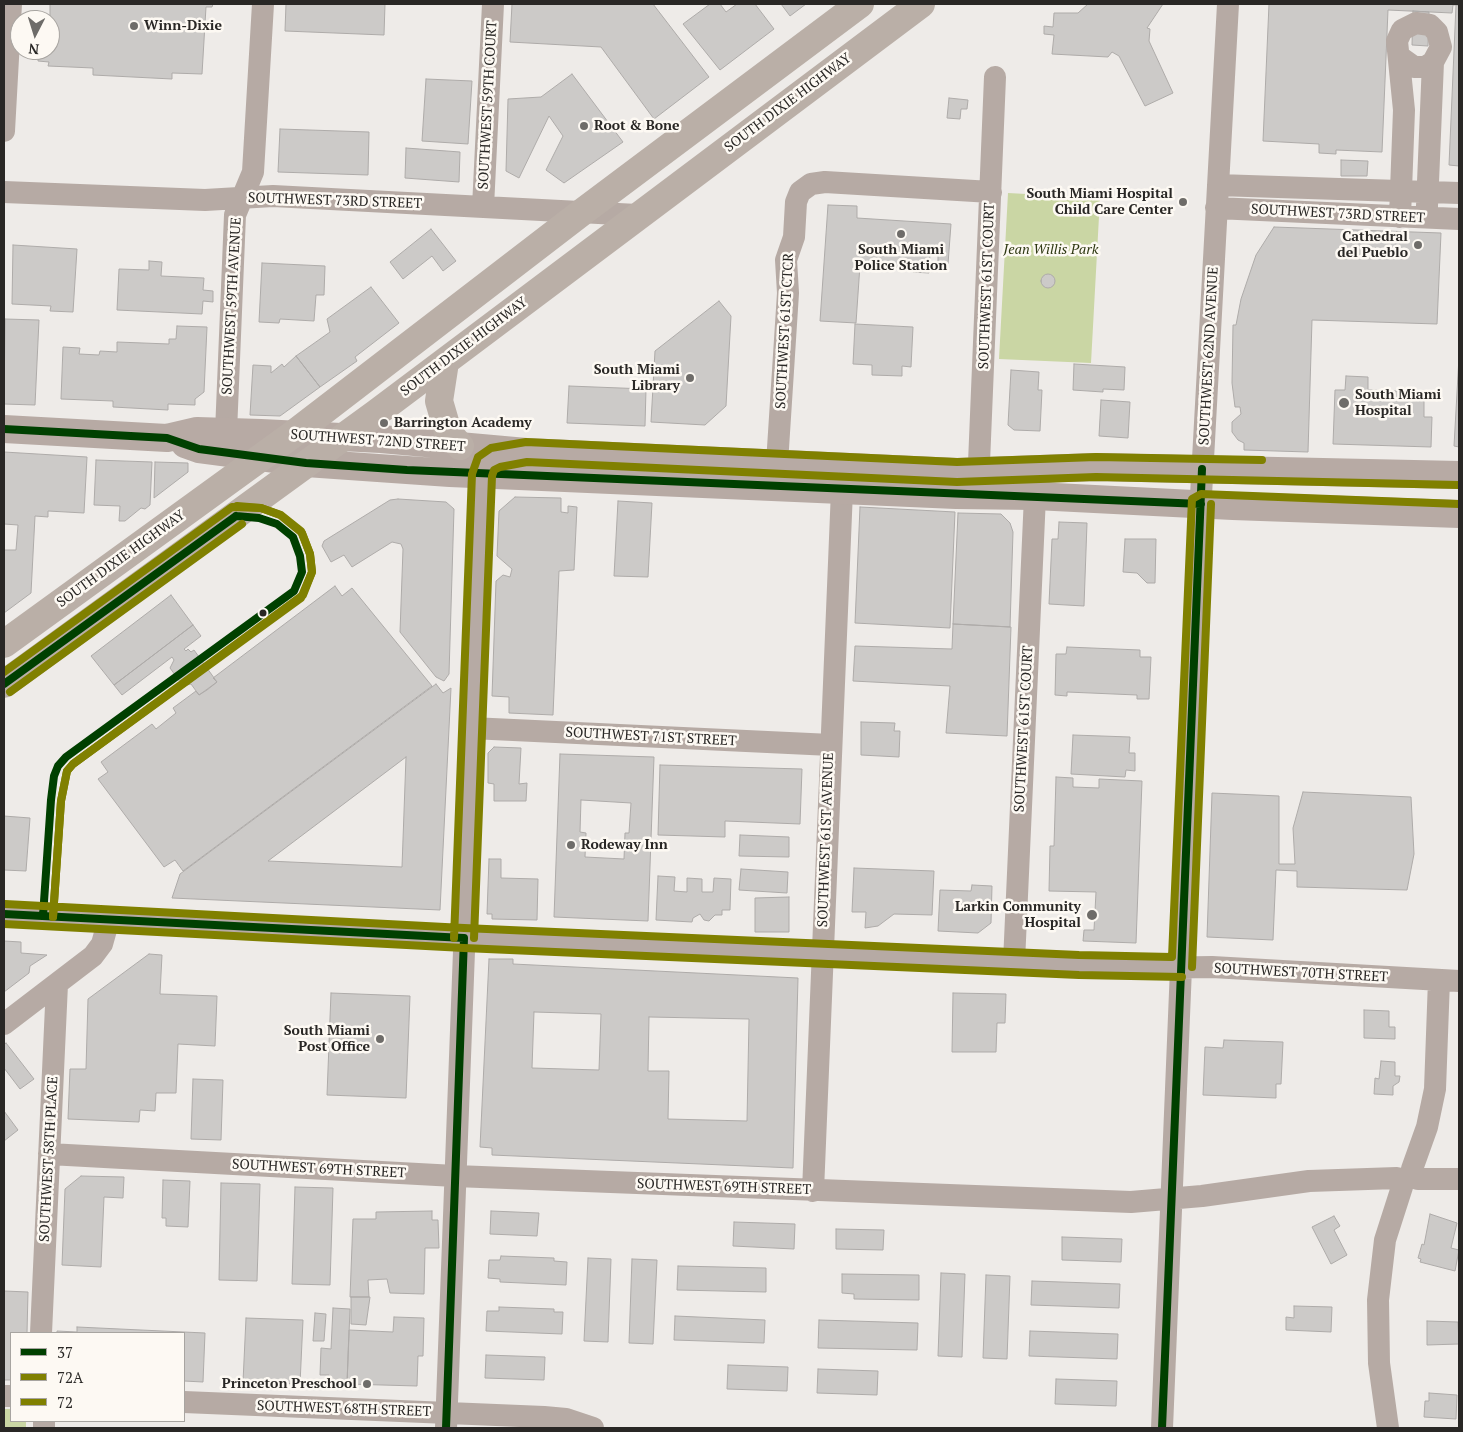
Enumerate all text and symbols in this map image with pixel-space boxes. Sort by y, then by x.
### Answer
north arrow [10,10,60,60]
place label: Winn-Dixie [144,18,222,34]
marker: Winn-Dixie [128,20,140,32]
street label: SOUTHWEST 59TH COURT [475,20,501,190]
text: N [28,40,40,59]
street label: SOUTH DIXIE HIGHWAY [721,50,855,156]
place label: Root & Bone [594,118,680,134]
marker: Root & Bone [578,120,590,132]
place label: South Miami Hospital Child Care Center [1026,186,1173,218]
street label: SOUTHWEST 73RD STREET [248,190,422,212]
marker: South Miami Hospital Child Care Center [1177,196,1189,208]
street label: SOUTHWEST 73RD STREET [1251,201,1425,227]
street label: SOUTHWEST 61ST COURT [976,202,998,370]
street label: SOUTHWEST 59TH AVENUE [219,217,245,395]
marker: South Miami Police Station [895,228,907,240]
place label: Cathedral del Pueblo [1337,229,1408,262]
marker: Cathedral del Pueblo [1412,239,1424,251]
place label: South Miami Police Station [855,242,947,274]
park label: Jean Willis Park [1004,242,1098,258]
street label: SOUTHWEST 61ST CTCR [773,252,797,410]
street label: SOUTHWEST 62ND AVENUE [1196,266,1222,446]
street label: SOUTH DIXIE HIGHWAY [397,294,531,400]
place label: South Miami Library [594,362,680,394]
marker: South Miami Library [684,372,696,384]
place label: South Miami Hospital [1355,387,1441,420]
marker: South Miami Hospital [1337,396,1351,410]
place label: Barrington Academy [394,415,532,431]
marker: Barrington Academy [378,417,390,429]
street label: SOUTHWEST 72ND STREET [290,427,466,455]
street label: SOUTH DIXIE HIGHWAY [54,507,188,611]
unlabelled marker [258,608,268,618]
street label: SOUTHWEST 61ST COURT [1011,645,1037,813]
street label: SOUTHWEST 71ST STREET [565,724,737,750]
street label: SOUTHWEST 61ST AVENUE [815,752,837,928]
place label: Rodeway Inn [581,837,668,853]
marker: Rodeway Inn [565,839,577,851]
place label: Larkin Community Hospital [955,899,1081,932]
marker: Larkin Community Hospital [1085,908,1099,922]
street label: SOUTHWEST 70TH STREET [1214,960,1388,986]
place label: South Miami Post Office [284,1023,370,1056]
marker: South Miami Post Office [374,1033,386,1045]
street label: SOUTHWEST 58TH PLACE [36,1076,62,1242]
street label: SOUTHWEST 69TH STREET [232,1156,406,1182]
street label: SOUTHWEST 69TH STREET [637,1176,811,1198]
legend [10,1332,185,1422]
text: 37 [57,1342,73,1362]
text: 72A [57,1367,83,1387]
place label: Princeton Preschool [222,1376,357,1392]
marker: Princeton Preschool [361,1378,373,1390]
text: 72 [57,1392,73,1412]
street label: SOUTHWEST 68TH STREET [257,1398,431,1420]

